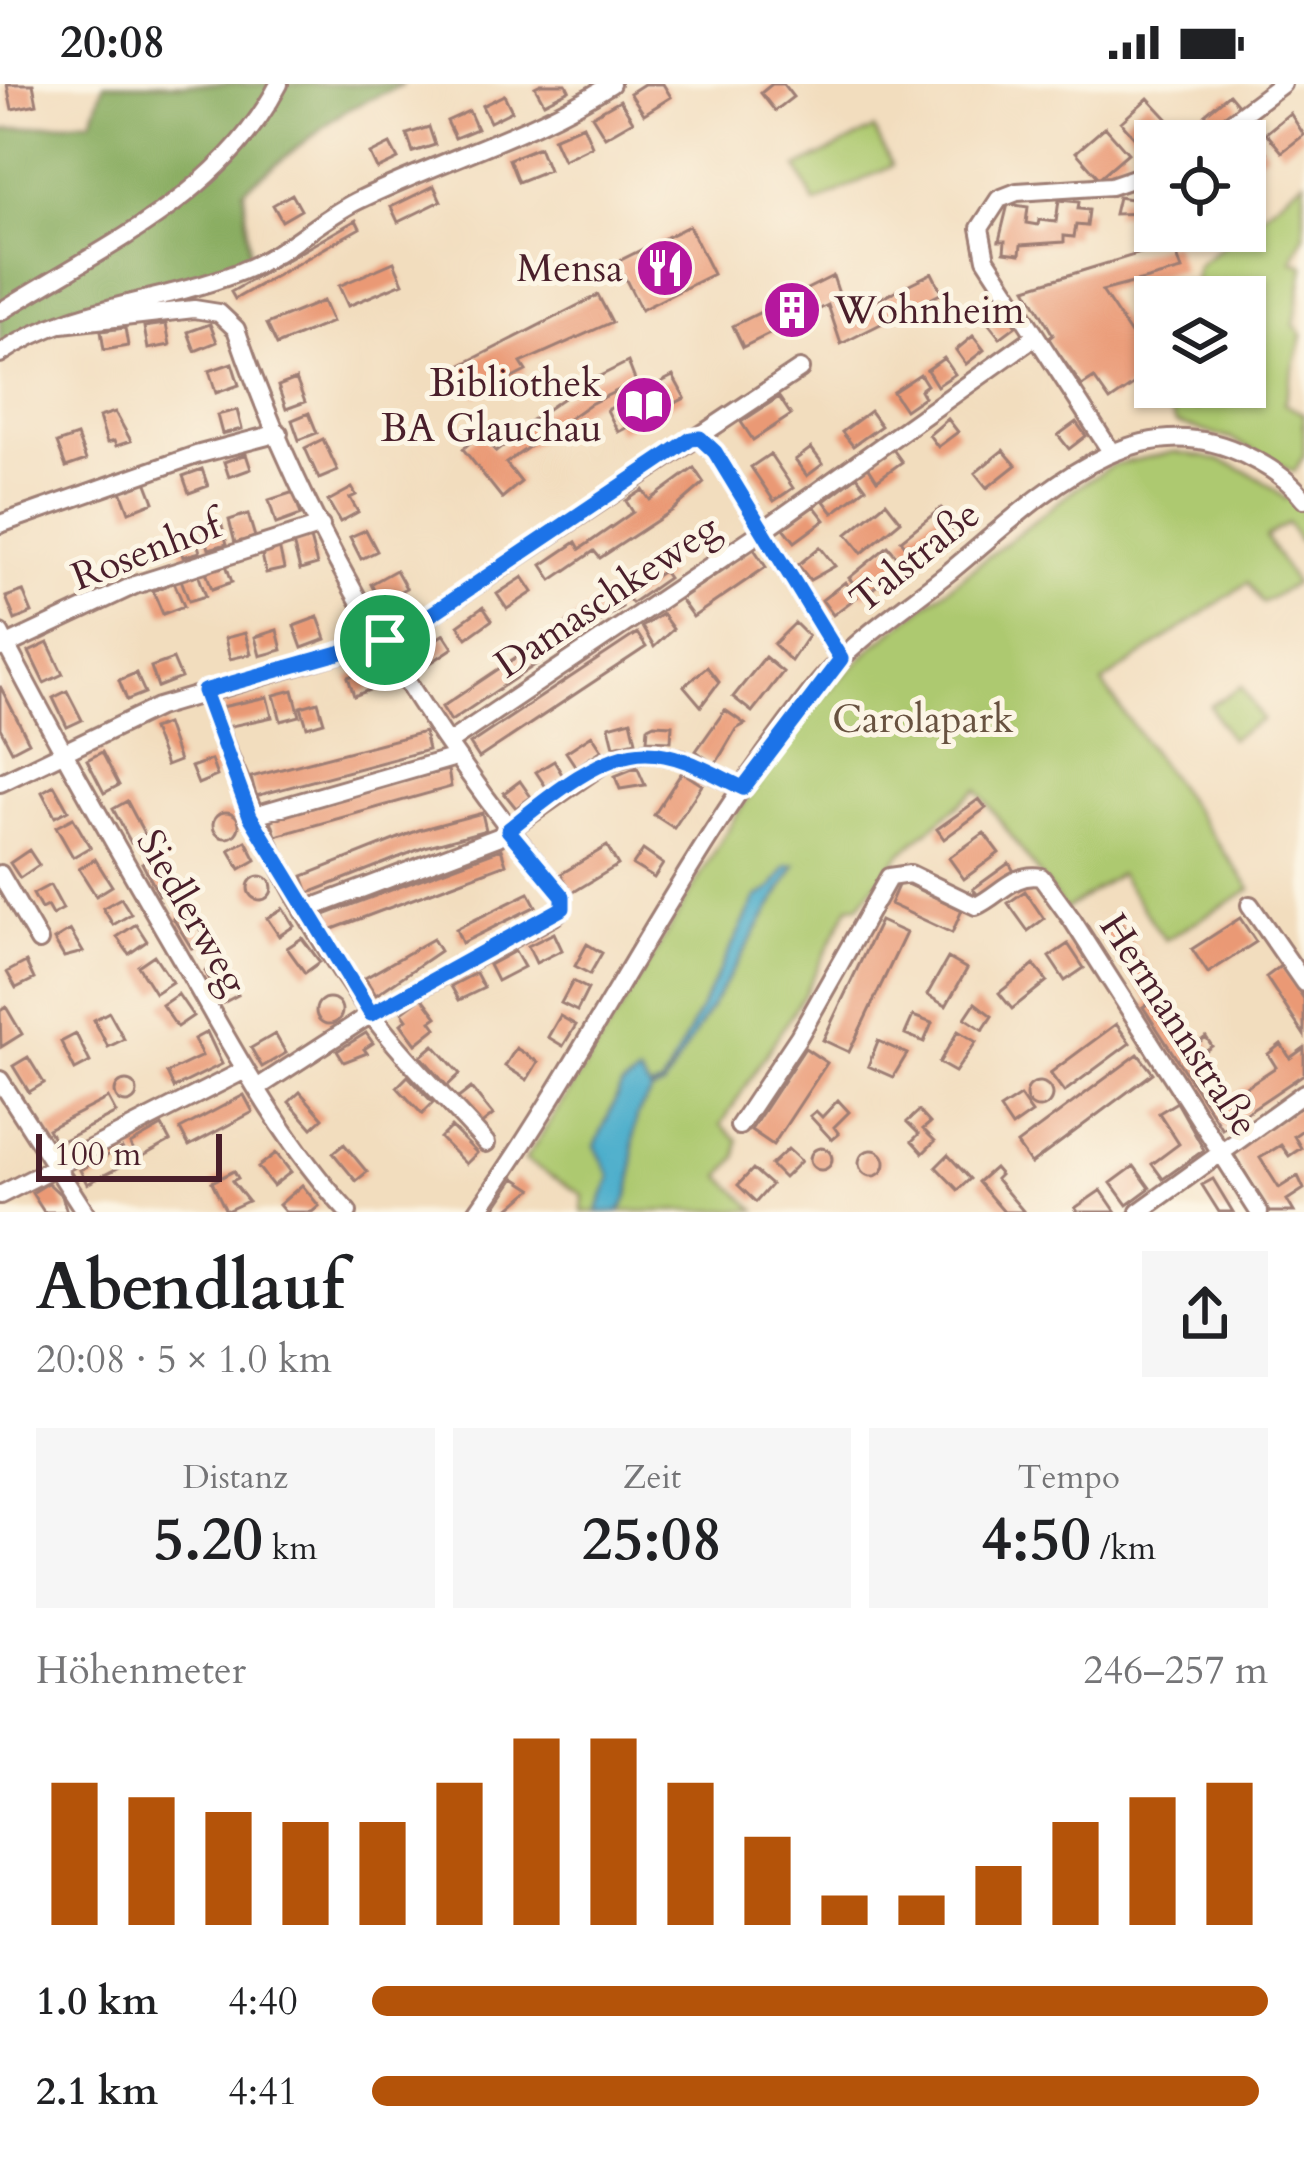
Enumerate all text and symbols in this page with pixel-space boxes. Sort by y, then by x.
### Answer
text: 20:08 [60,12,165,73]
map controls [1134,120,1266,408]
button: locate [1134,120,1266,252]
restaurant icon: Mensa [634,237,696,299]
place label: Mensa [516,242,623,295]
button: layers [1134,276,1266,408]
building icon: Wohnheim [761,279,823,341]
place label: Wohnheim [833,284,1025,337]
place label: Bibliothek BA Glauchau [381,357,602,455]
library icon: Bibliothek BA Glauchau [613,374,675,436]
street label: Talstraße [839,488,991,626]
street label: Rosenhof [64,496,234,604]
street label: Damaschkeweg [484,501,730,691]
pin [334,589,436,691]
icon: arrive [352,607,418,673]
park label: Carolapark [832,693,1014,746]
street label: Siedlerweg [124,820,260,1004]
street label: Hermannstraße [1087,903,1271,1147]
scale bar [36,1128,222,1181]
text: 100 m [54,1132,141,1177]
text: Abendlauf [36,1243,344,1332]
button: share [1142,1251,1268,1377]
text: 20:08 · 5 × 1.0 km [36,1333,332,1386]
text: Distanz [183,1455,288,1500]
text: Zeit [623,1455,681,1500]
text: Tempo [1017,1455,1120,1500]
text: 5.20 [153,1500,263,1581]
text: 25:08 [582,1500,722,1581]
text: 4:50 [981,1500,1091,1581]
text: km [263,1526,317,1571]
text: /km [1091,1526,1156,1571]
text: Höhenmeter [36,1644,246,1697]
text: 246–257 m [1083,1644,1268,1697]
text: 1.0 km [36,1975,158,2028]
text: 4:40 [228,1975,298,2028]
text: 2.1 km [36,2065,158,2118]
text: 4:41 [228,2065,298,2118]

